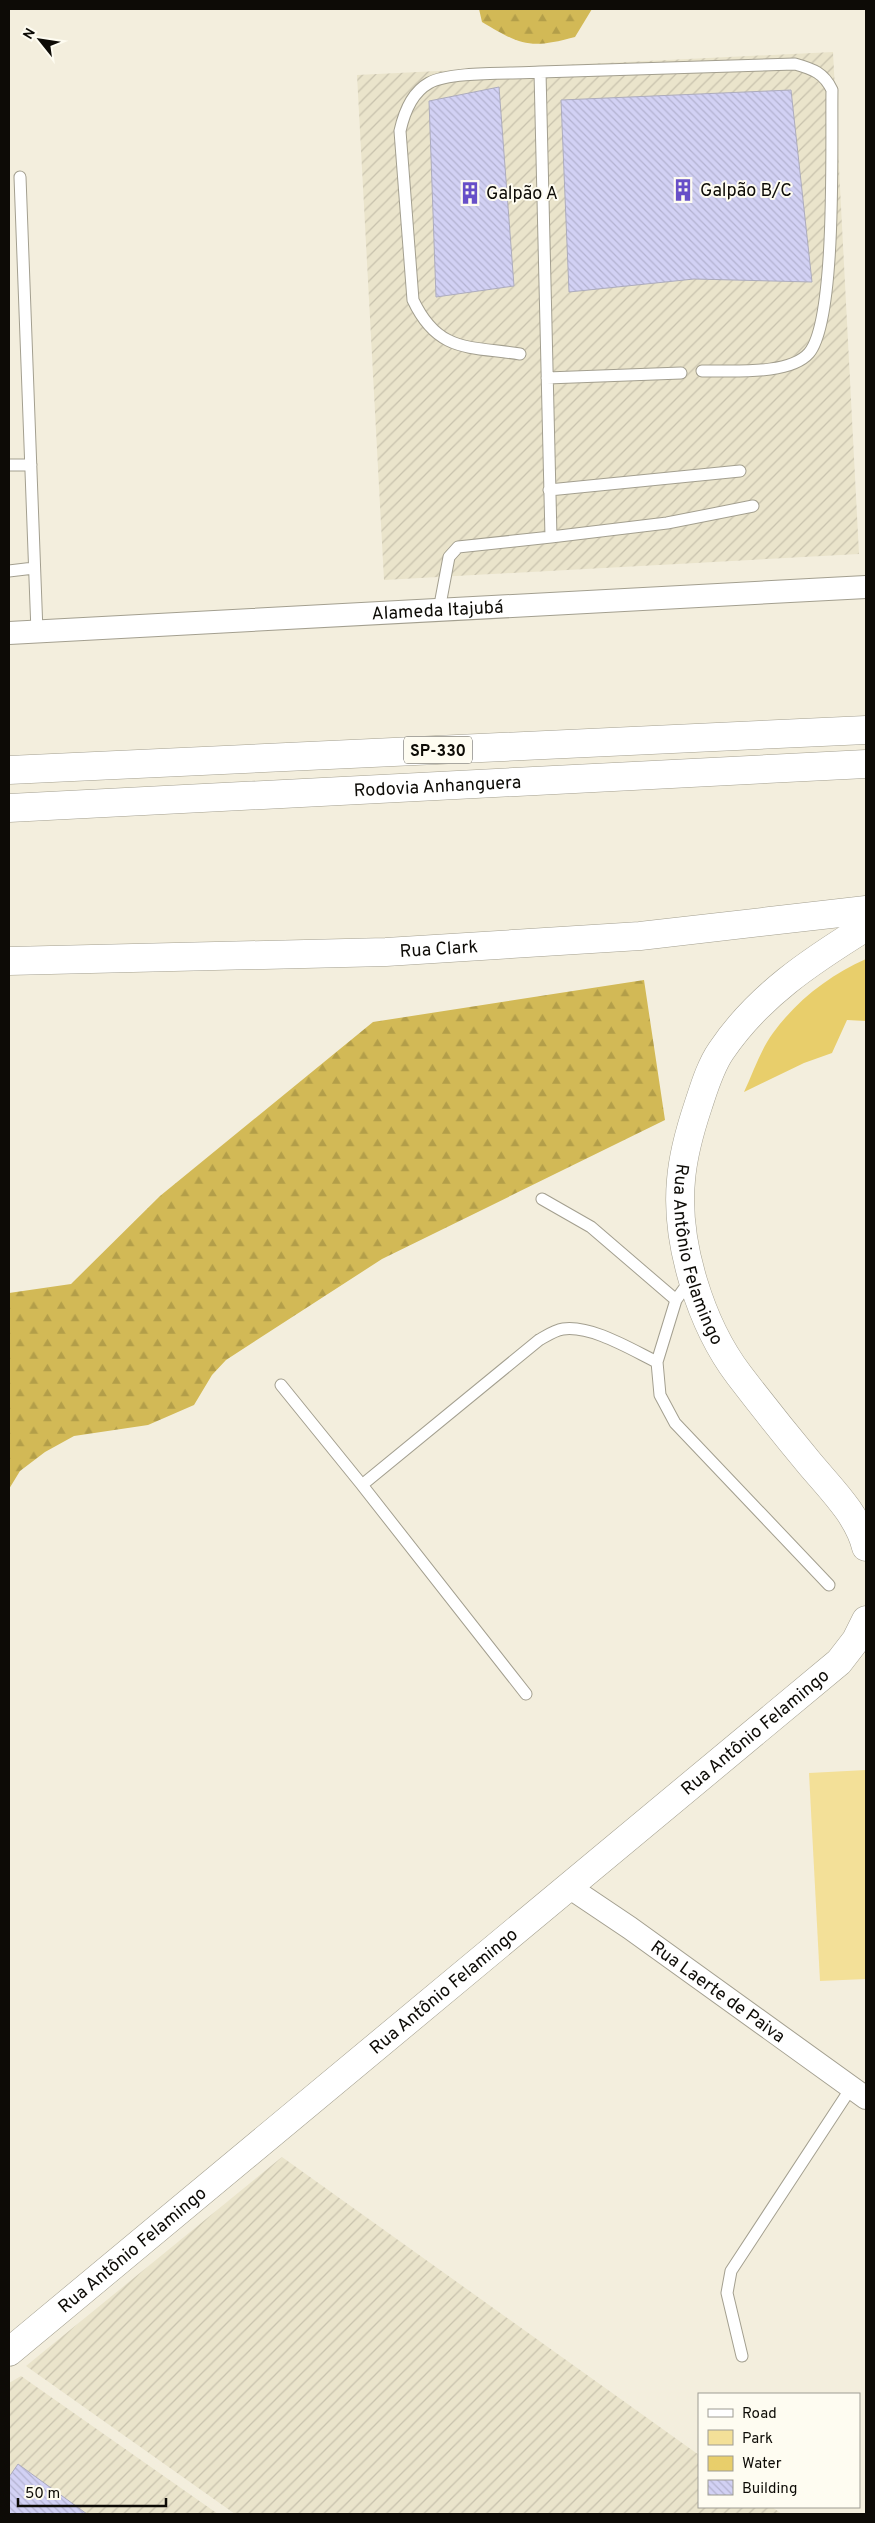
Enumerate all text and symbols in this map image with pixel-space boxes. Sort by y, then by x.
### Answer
north arrow [15,15,65,65]
text: N [20,26,40,43]
building icon: Galpão B/C [670,177,696,203]
building icon: Galpão A [457,180,483,206]
place label: Galpão B/C [700,180,792,203]
place label: Galpão A [486,183,558,206]
street label: Alameda Itajubá [371,596,504,627]
road number: SP-330 [404,736,472,764]
street label: Rodovia Anhanguera [353,772,522,803]
street label: Rua Clark [399,936,479,964]
street label: Rua Antônio Felamingo [667,1162,728,1349]
street label: Rua Antônio Felamingo [677,1665,835,1801]
street label: Rua Antônio Felamingo [366,1924,523,2060]
street label: Rua Laerte de Paiva [645,1936,789,2049]
street label: Rua Antônio Felamingo [54,2183,212,2319]
legend [698,2393,860,2508]
text: Road [742,2405,777,2424]
text: Park [742,2430,773,2449]
text: Water [742,2455,782,2474]
scale bar [18,2476,165,2508]
text: Building [742,2480,797,2499]
text: 50 m [25,2485,60,2504]

